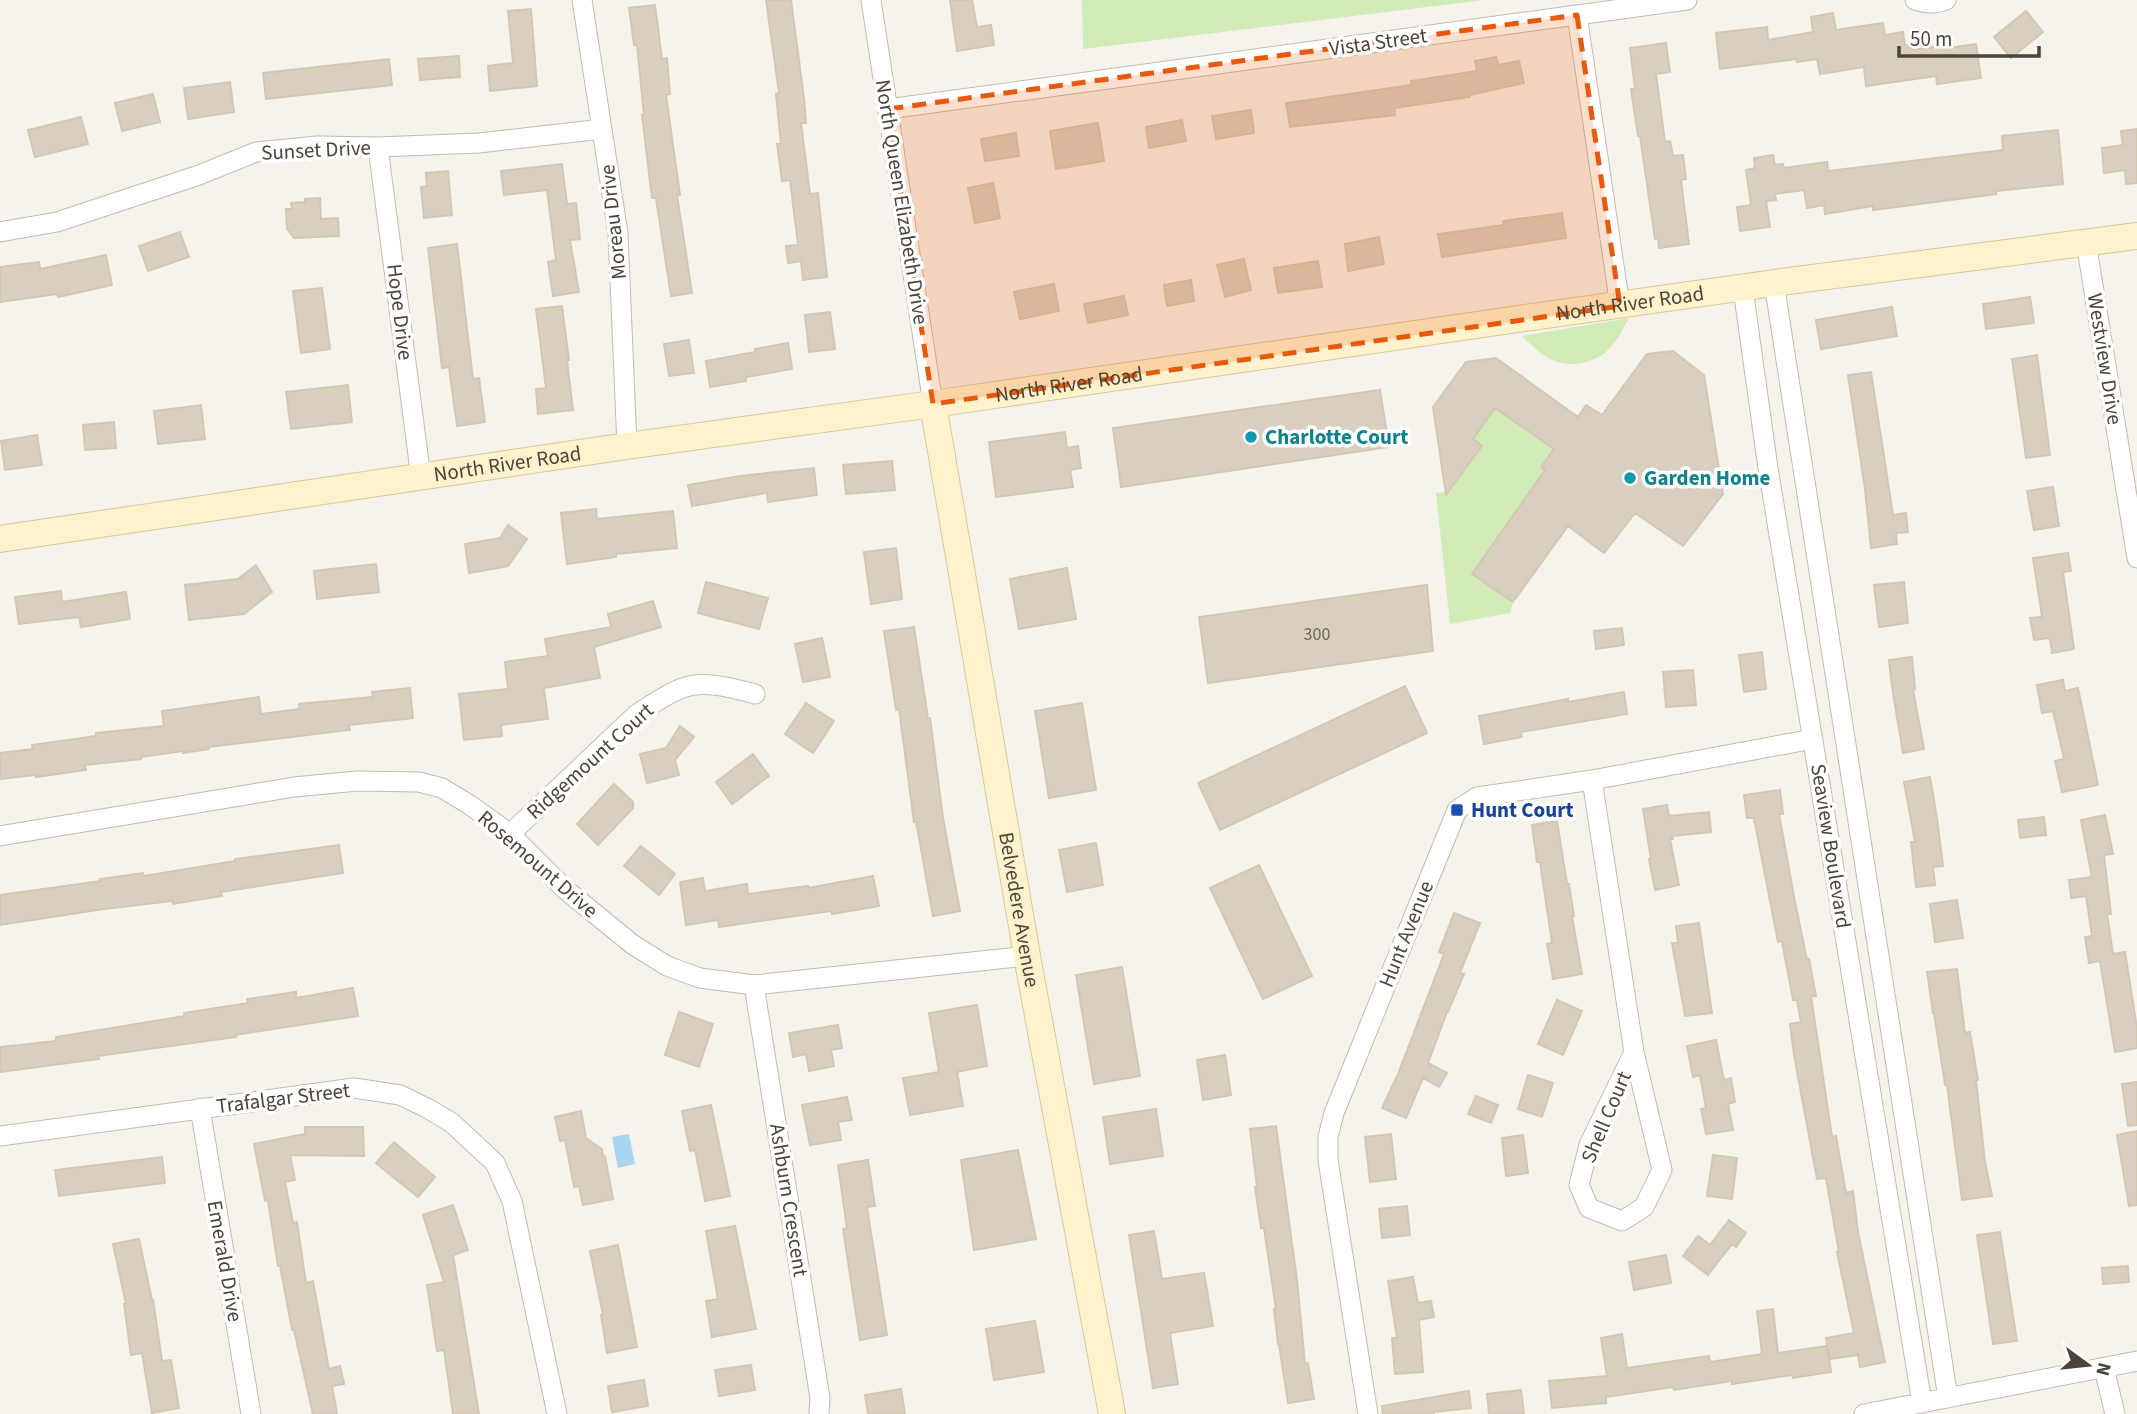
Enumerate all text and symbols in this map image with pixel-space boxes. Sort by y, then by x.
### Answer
scale bar [1899,14,2039,58]
street label: Vista Street [1327,20,1429,64]
text: 50 m [1910,24,1952,54]
street label: North Queen Elizabeth Drive [868,77,936,327]
street label: Sunset Drive [260,132,372,168]
street label: Moreau Drive [592,163,634,281]
street label: Hope Drive [379,262,421,362]
street label: North River Road [1554,278,1706,328]
street label: Westview Drive [2080,291,2130,427]
street label: North River Road [993,359,1145,410]
place label: Charlotte Court [1265,422,1408,452]
marker: Charlotte Court [1243,429,1259,445]
street label: North River Road [432,438,583,489]
place label: Garden Home [1644,463,1771,493]
marker: Garden Home [1622,470,1638,486]
house number: 300 [1304,622,1330,647]
street label: Ridgemount Court [520,696,660,826]
street label: Seaview Boulevard [1803,761,1859,931]
place label: Hunt Court [1471,795,1574,825]
marker: Hunt Court [1449,802,1465,818]
street label: Rosemount Drive [471,803,605,925]
street label: Belvedere Avenue [991,830,1047,990]
street label: Hunt Avenue [1371,876,1441,992]
street label: Shell Court [1573,1066,1639,1168]
street label: Trafalgar Street [215,1075,351,1121]
street label: Ashburn Crescent [762,1121,816,1279]
street label: Emerald Drive [200,1198,250,1324]
north arrow [2053,1330,2123,1400]
text: N [2088,1359,2118,1379]

